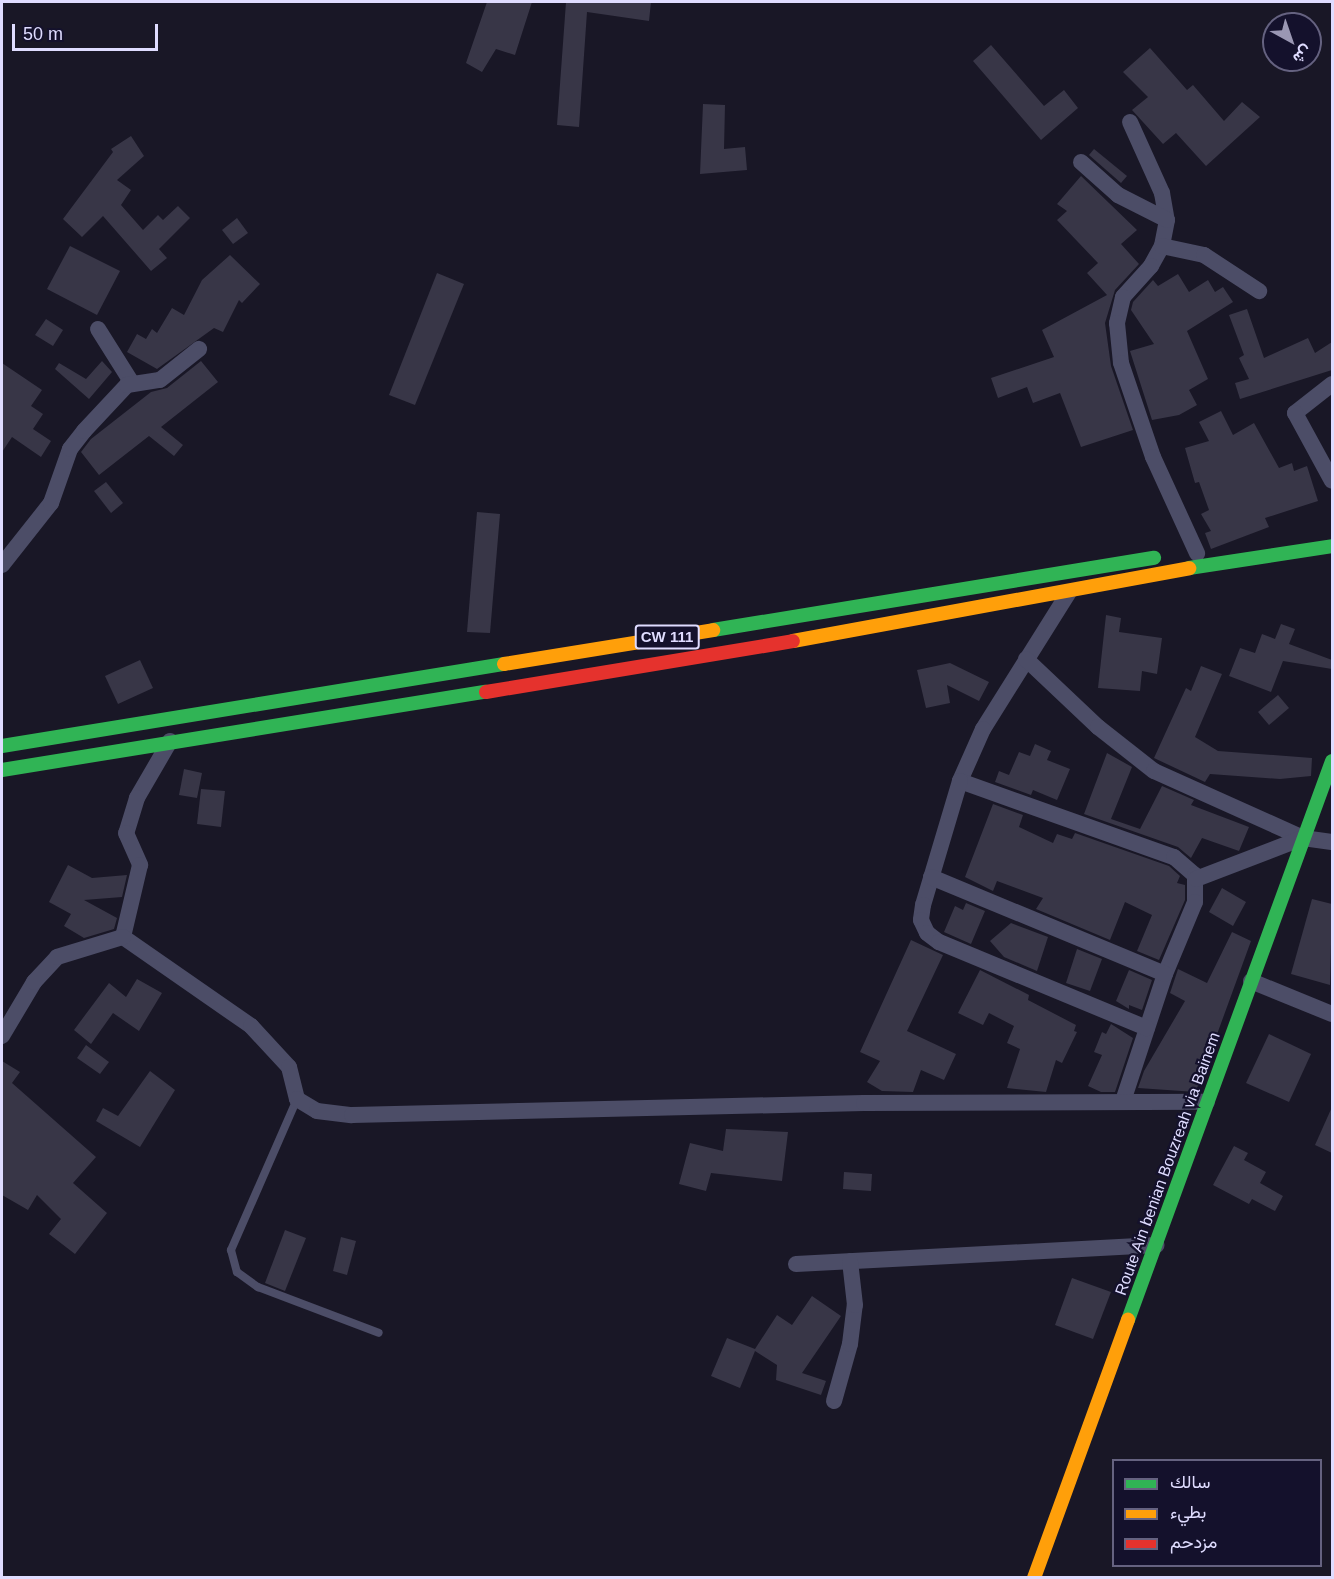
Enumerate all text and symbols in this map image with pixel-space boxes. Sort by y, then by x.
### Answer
scale bar [15,12,160,50]
north arrow [1262,12,1322,72]
text: 50 m [23,24,63,44]
text: ش [1290,42,1315,67]
road number: CW 111 [634,625,700,649]
street label: Route Ain benian Bouzreah via Bainem [1111,1029,1225,1299]
legend [1112,1459,1322,1567]
text: سالك [1170,1472,1210,1492]
text: بطيء [1170,1502,1206,1522]
text: مزدحم [1170,1532,1217,1552]

